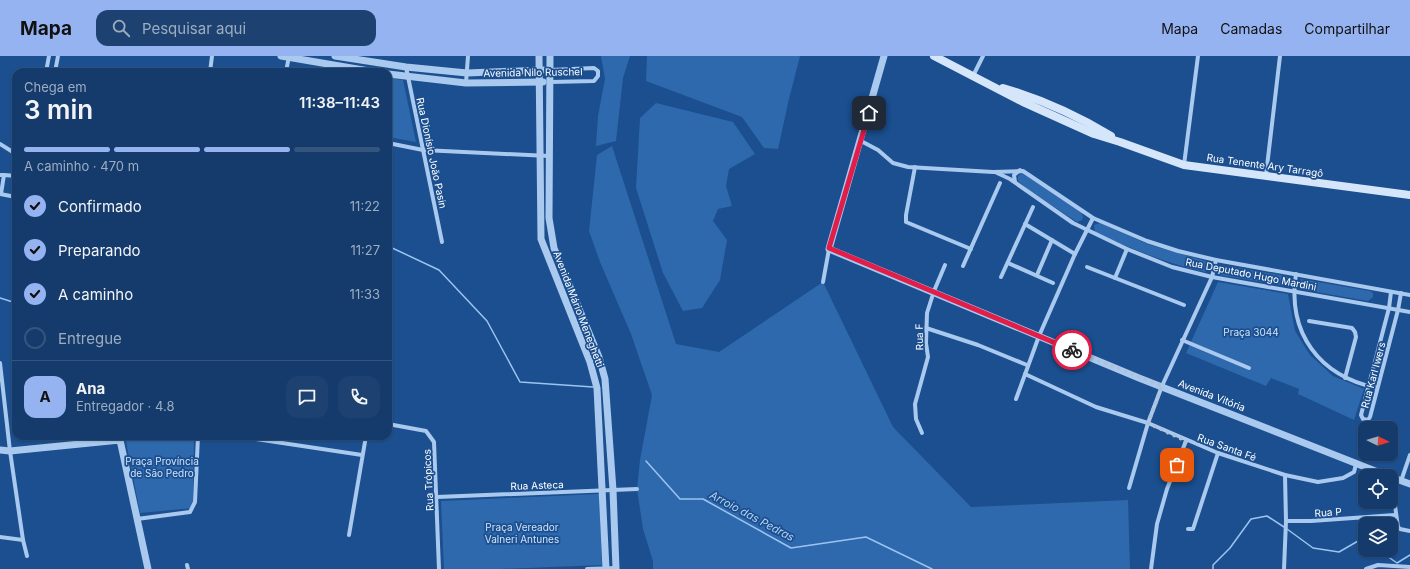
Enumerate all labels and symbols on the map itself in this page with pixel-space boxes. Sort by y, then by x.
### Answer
street label: Avenida Nilo Ruschel [483,65,583,79]
street label: Rua Dionísio João Pasin [414,96,450,210]
pin [852,96,886,130]
street label: Rua Tenente Ary Tarragô [1206,151,1324,179]
street label: Avenida Mário Meneghetti [551,249,607,369]
street label: Rua Deputado Hugo Mardini [1185,255,1317,293]
street label: Rua F [913,323,925,350]
park label: Praça 3044 [1223,326,1279,338]
courier [1052,330,1092,370]
street label: Rua Karl Iwers [1358,341,1388,409]
street label: Avenida Vitória [1177,377,1247,413]
north arrow [1358,421,1398,461]
street label: Rua Santa Fé [1196,431,1258,463]
pin [1160,448,1194,482]
street label: Rua Trópicos [420,449,436,511]
park label: Praça Província de São Pedro [125,455,199,479]
street label: Rua Asteca [510,478,564,492]
water label: Arroio das Pedras [706,487,797,544]
street label: Rua P [1314,505,1342,519]
park label: Praça Vereador Valneri Antunes [485,521,559,545]

